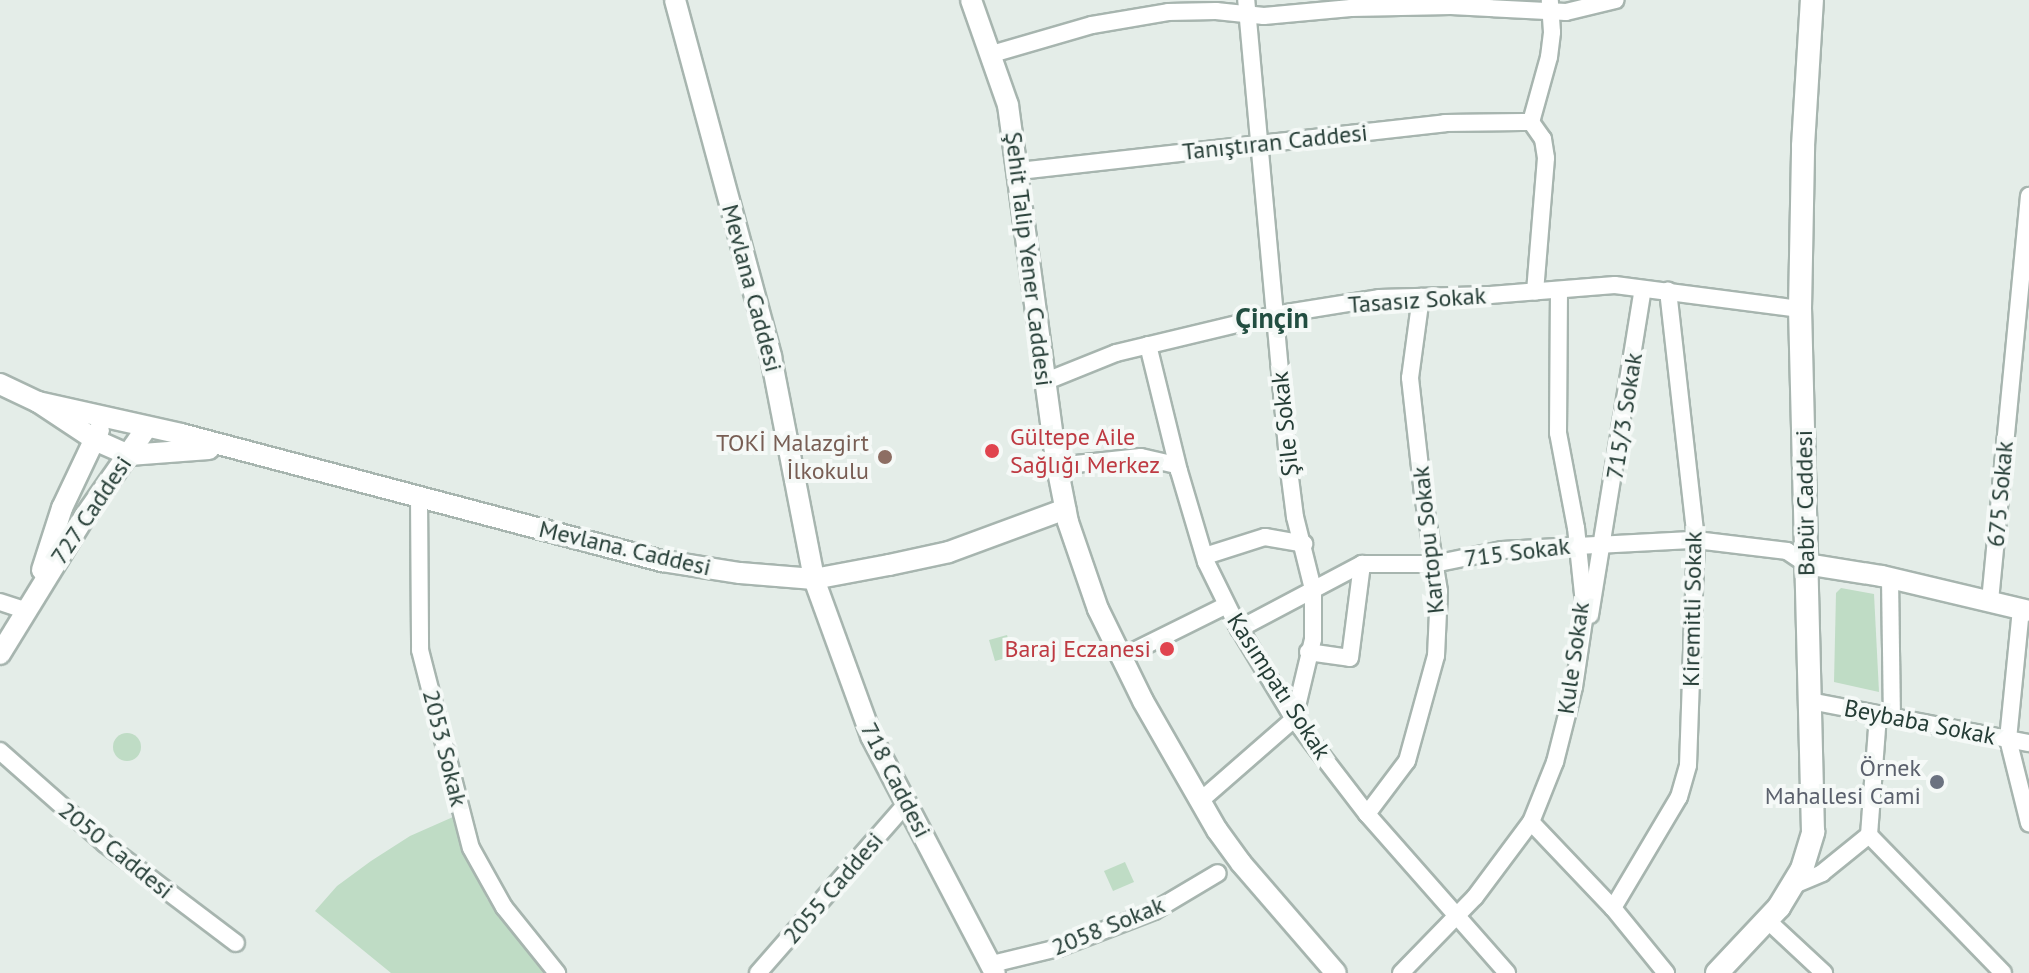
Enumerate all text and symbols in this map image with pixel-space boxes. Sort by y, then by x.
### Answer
street label: Tanıştıran Caddesi [1181,118,1369,166]
street label: Şehit Talip Yener Caddesi [999,129,1059,389]
street label: Mevlana Caddesi [716,201,788,375]
street label: Tasasız Sokak [1347,281,1487,319]
district label: Çinçin [1235,301,1309,335]
street label: 715/3 Sokak [1600,351,1648,481]
street label: Şile Sokak [1265,370,1305,478]
place label: Gültepe Aile Sağlığı Merkez [1010,423,1160,479]
place label: TOKİ Malazgirt İlkokulu [716,429,869,485]
street label: Babür Caddesi [1789,430,1821,576]
marker: Gültepe Aile Sağlığı Merkez [981,440,1003,462]
street label: 675 Sokak [1981,440,2019,548]
marker: TOKİ Malazgirt İlkokulu [876,448,894,466]
street label: 727 Caddesi [44,450,138,570]
street label: Kartopu Sokak [1406,465,1450,615]
street label: Mevlana. Caddesi [535,514,715,582]
street label: 715 Sokak [1463,531,1571,573]
street label: Kiremitli Sokak [1676,531,1708,687]
street label: Kule Sokak [1551,600,1595,716]
street label: Kasımpatı Sokak [1221,608,1337,764]
place label: Baraj Eczanesi [1004,635,1151,663]
marker: Baraj Eczanesi [1158,640,1176,658]
street label: 2053 Sokak [417,687,473,809]
street label: Beybaba Sokak [1842,693,1998,751]
street label: 718 Caddesi [855,718,937,842]
place label: Örnek Mahallesi Cami [1765,754,1921,810]
marker: Örnek Mahallesi Cami [1928,773,1946,791]
street label: 2050 Caddesi [53,795,179,905]
street label: 2055 Caddesi [777,826,889,950]
street label: 2058 Sokak [1047,890,1169,962]

